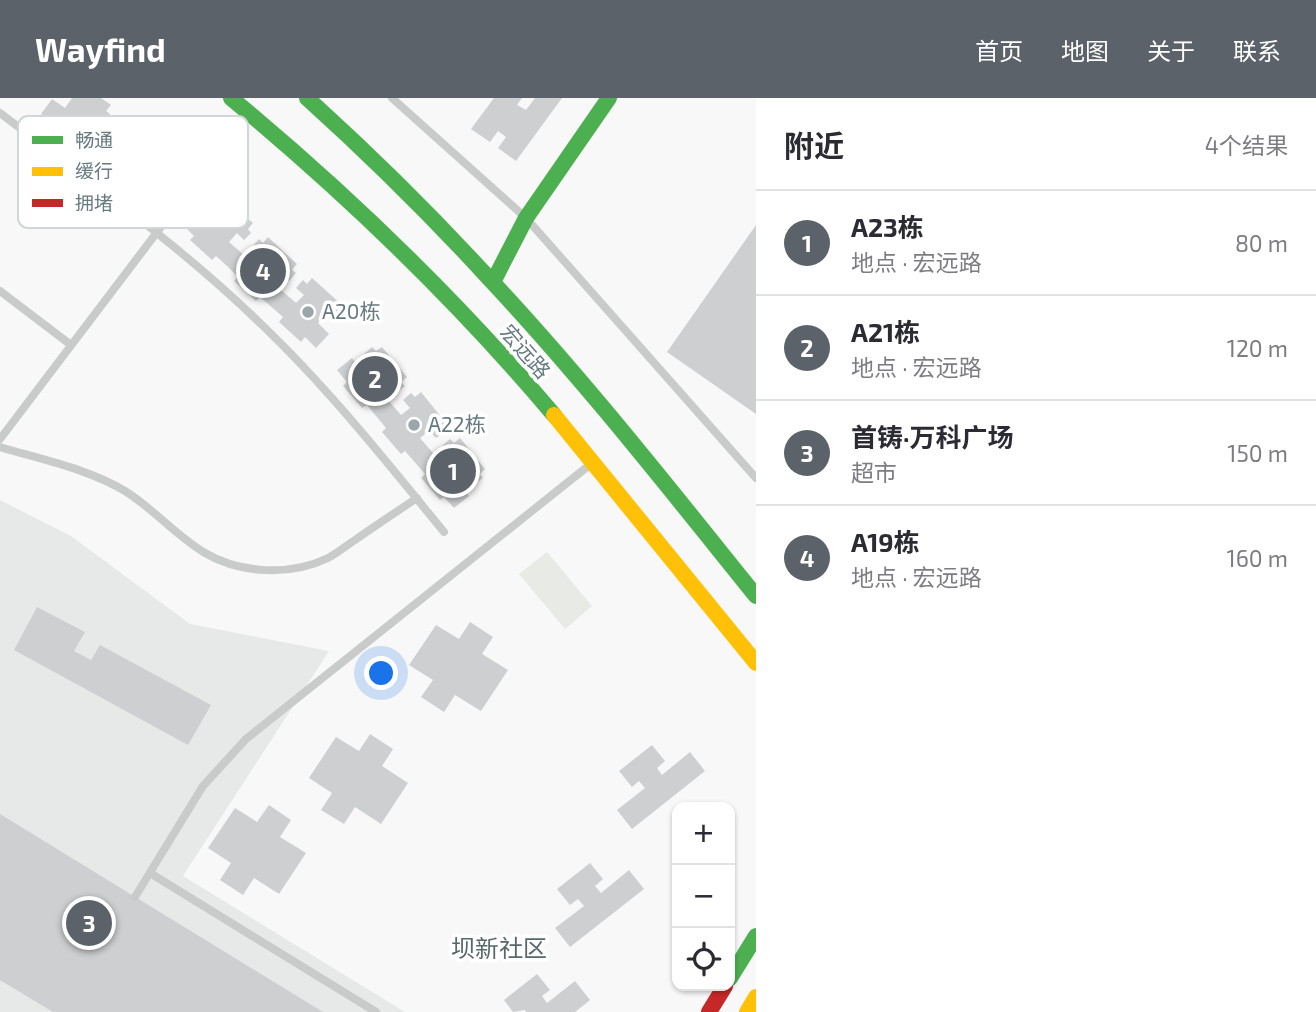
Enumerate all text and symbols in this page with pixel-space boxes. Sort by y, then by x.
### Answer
text: Wayfind [35,29,166,69]
text: 首页 [975,36,1023,65]
text: 地图 [1061,36,1109,65]
text: 关于 [1147,36,1195,65]
text: 联系 [1233,36,1281,65]
legend [18,116,248,228]
text: 附近 [784,127,844,163]
text: 畅通 [75,128,113,151]
text: 4个结果 [1205,131,1288,159]
text: 缓行 [75,159,113,182]
text: 拥堵 [75,191,113,214]
text: A23栋 [851,211,924,242]
text: 1 [802,229,812,257]
text: 80 m [1235,229,1288,257]
pin: 4 [240,245,286,297]
text: 地点 · 宏远路 [851,248,982,276]
place label: A20栋 [322,298,381,323]
marker: A20栋 [300,304,316,320]
text: A21栋 [851,316,920,347]
street label: 宏远路 [496,319,556,383]
text: 2 [800,334,814,362]
text: 120 m [1227,334,1288,362]
pin: 2 [352,353,398,405]
text: 地点 · 宏远路 [851,353,982,381]
place label: A22栋 [428,411,486,436]
marker: A22栋 [406,417,422,433]
text: 首铸·万科广场 [851,421,1014,452]
text: 3 [800,439,814,467]
text: 150 m [1227,439,1288,467]
pin: 1 [430,445,476,497]
text: 超市 [851,458,897,486]
text: A19栋 [851,526,920,557]
text: 4 [800,544,814,572]
text: 160 m [1227,544,1288,572]
text: 地点 · 宏远路 [851,563,982,591]
your location [364,656,398,690]
map controls [672,802,735,991]
button: + [672,802,735,865]
button: − [672,865,735,928]
pin: 3 [66,897,112,949]
button: locate [672,928,735,991]
district label: 坝新社区 [451,933,547,962]

